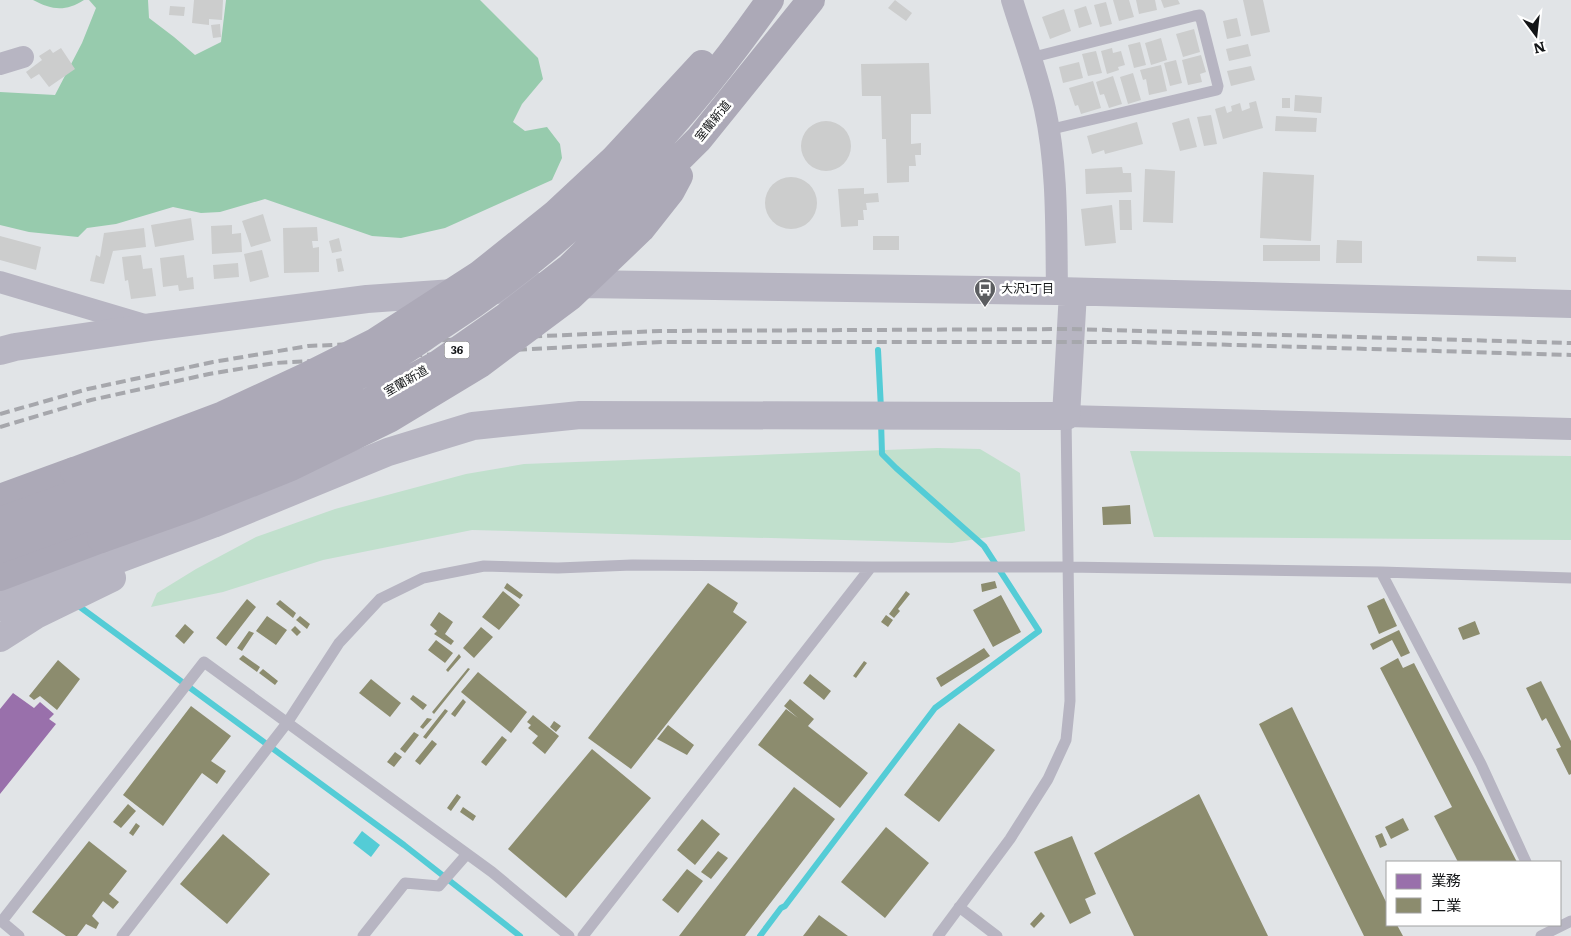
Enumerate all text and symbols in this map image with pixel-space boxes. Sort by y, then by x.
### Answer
north arrow [1511,10,1561,60]
text: N [1531,37,1548,60]
street label: 室蘭新道 [690,96,734,145]
bus stop icon: 大沢1丁目 [973,277,997,308]
place label: 大沢1丁目 [1001,279,1054,297]
road number: 36 [444,342,470,358]
street label: 室蘭新道 [380,360,431,400]
legend [1386,861,1561,926]
text: 業務 [1431,868,1461,891]
text: 工業 [1431,893,1461,916]

